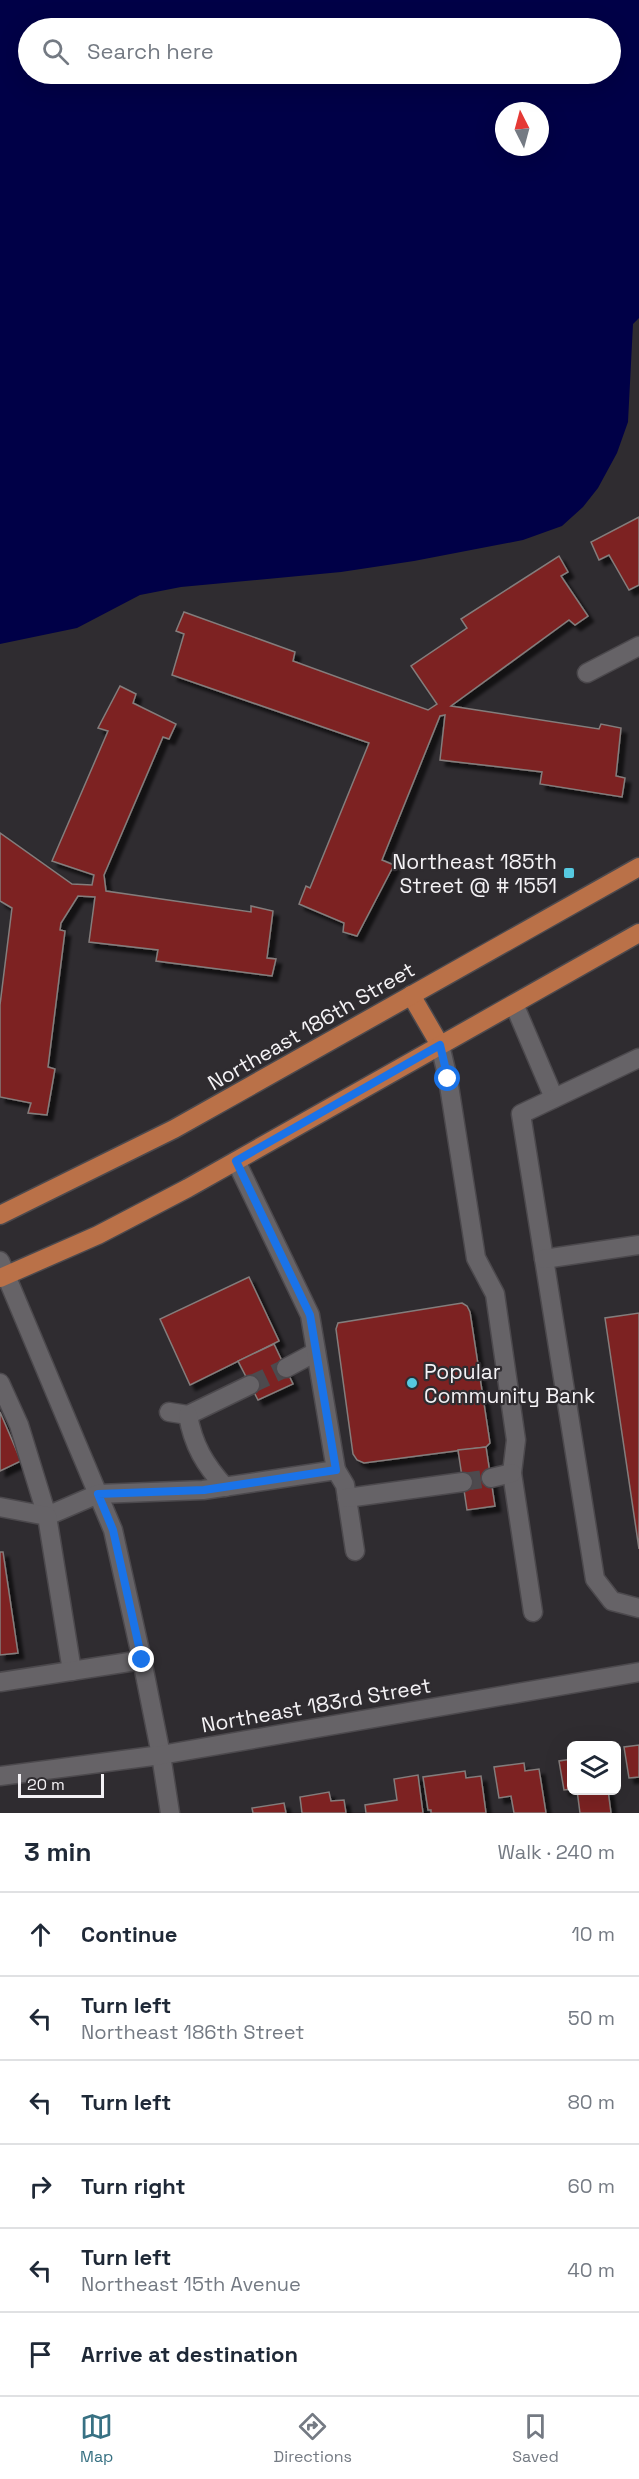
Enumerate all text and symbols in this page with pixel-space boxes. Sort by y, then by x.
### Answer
search box [18,18,621,84]
icon: search [39,35,72,68]
text: Search here [87,37,214,65]
north arrow [495,102,549,156]
place label: Northeast 185th Street @ # 1551 [392,848,557,899]
marker: Northeast 185th Street @ # 1551 [562,866,576,880]
street label: Northeast 186th Street [203,956,419,1096]
route start [434,1065,460,1091]
place label: Popular Community Bank [424,1358,595,1409]
marker: Popular Community Bank [405,1376,419,1390]
route end [128,1646,154,1672]
street label: Northeast 183rd Street [199,1671,433,1739]
map controls [567,1741,621,1795]
button: layers [567,1741,621,1795]
scale bar [18,1771,104,1798]
text: 20 m [27,1774,65,1795]
text: 3 min [24,1835,92,1869]
text: Walk · 240 m [497,1839,615,1865]
icon: ahead [24,1918,57,1951]
text: Continue [81,1920,177,1948]
text: 10 m [571,1921,615,1947]
text: Turn left [81,1991,171,2019]
icon: left [24,2002,57,2035]
text: 50 m [568,2005,615,2031]
text: Northeast 186th Street [81,2019,304,2045]
icon: left [24,2086,57,2119]
text: Turn left [81,2088,171,2116]
text: 80 m [567,2089,615,2115]
icon: right [24,2170,57,2203]
text: Turn right [81,2172,186,2200]
text: 60 m [568,2173,615,2199]
text: Turn left [81,2243,171,2271]
icon: left [24,2254,57,2287]
text: 40 m [567,2257,615,2283]
text: Northeast 15th Avenue [81,2271,301,2297]
icon: arrive [24,2338,57,2371]
text: Arrive at destination [81,2340,298,2368]
tab: Map [80,2410,113,2467]
tab: Directions [274,2410,352,2467]
tab: Saved [512,2410,559,2467]

